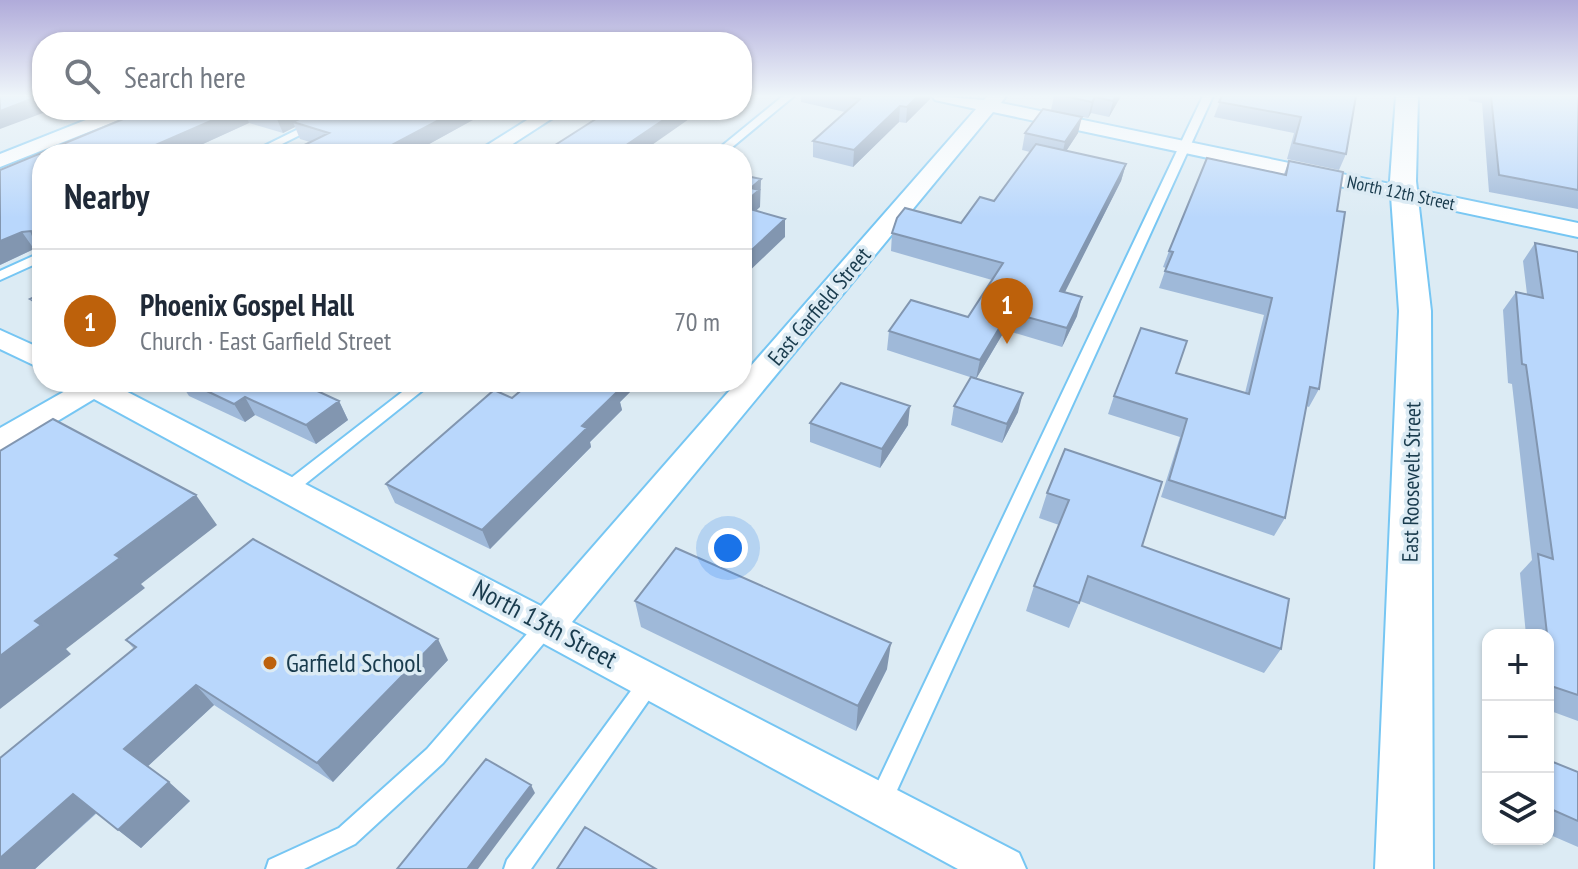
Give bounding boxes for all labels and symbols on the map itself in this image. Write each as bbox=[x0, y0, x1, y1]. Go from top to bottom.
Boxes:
street label: North 12th Street bbox=[1345, 170, 1457, 215]
street label: East Garfield Street bbox=[761, 241, 877, 371]
pin: 1 bbox=[981, 278, 1033, 344]
street label: East Roosevelt Street bbox=[1396, 402, 1426, 562]
your location bbox=[708, 528, 748, 568]
street label: North 13th Street bbox=[468, 572, 623, 675]
place label: Garfield School bbox=[286, 646, 422, 679]
marker: Garfield School bbox=[261, 654, 279, 672]

